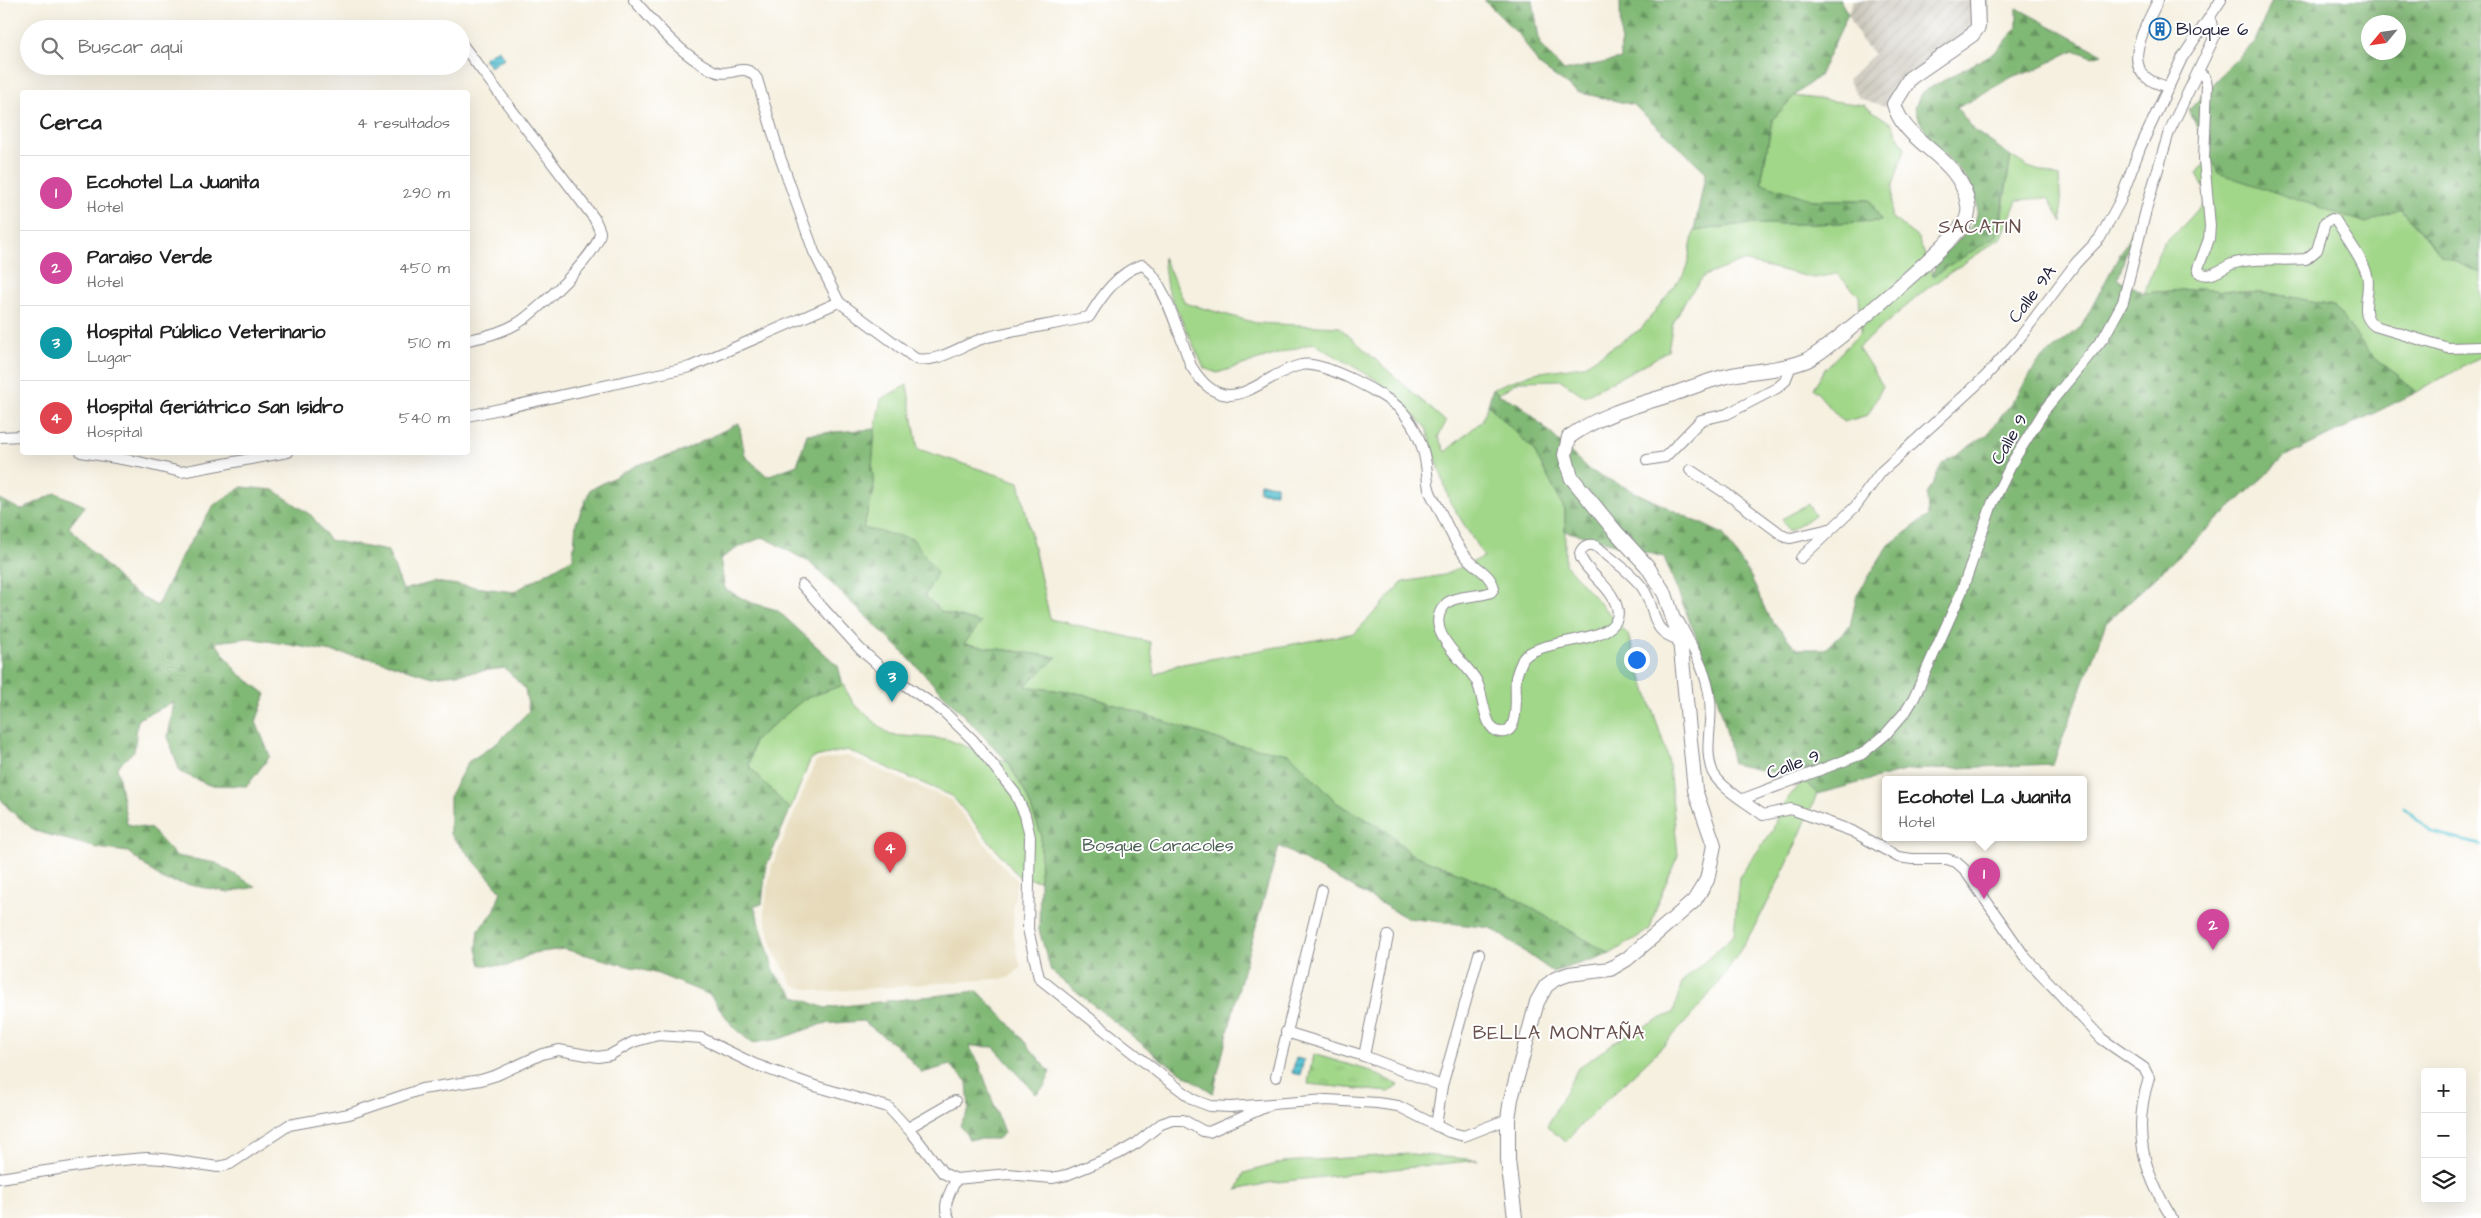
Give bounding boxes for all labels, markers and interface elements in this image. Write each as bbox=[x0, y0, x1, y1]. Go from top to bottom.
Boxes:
north arrow bbox=[2361, 15, 2406, 60]
building icon: Bloque 6 bbox=[2148, 17, 2172, 41]
place label: Bloque 6 bbox=[2176, 17, 2248, 42]
search box bbox=[20, 20, 470, 75]
icon: search bbox=[38, 34, 66, 62]
text: Buscar aquí bbox=[78, 34, 182, 61]
text: Cerca bbox=[40, 108, 102, 137]
text: 4 resultados bbox=[357, 112, 450, 134]
text: Ecohotel La Juanita bbox=[87, 169, 259, 196]
text: 1 bbox=[55, 182, 57, 204]
text: 290 m bbox=[403, 182, 450, 204]
text: Hotel bbox=[87, 196, 123, 218]
district label: SACATIN bbox=[1938, 214, 2022, 241]
text: Paraiso Verde bbox=[87, 244, 212, 271]
text: 2 bbox=[51, 257, 61, 279]
text: 450 m bbox=[399, 257, 450, 279]
street label: Calle 9A bbox=[2002, 260, 2063, 328]
text: Hotel bbox=[87, 271, 123, 293]
text: Hospital Público Veterinario bbox=[87, 319, 325, 346]
text: 3 bbox=[52, 332, 60, 354]
text: 510 m bbox=[408, 332, 450, 354]
text: Lugar bbox=[87, 346, 131, 368]
text: Hospital Geriátrico San Isidro bbox=[87, 394, 343, 421]
text: 4 bbox=[51, 407, 61, 429]
text: 540 m bbox=[399, 407, 450, 429]
street label: Calle 9 bbox=[1985, 409, 2034, 469]
text: Hospital bbox=[87, 421, 142, 443]
your location bbox=[1624, 647, 1650, 673]
pin: 3 bbox=[876, 661, 908, 702]
street label: Calle 9 bbox=[1763, 743, 1823, 786]
popup bbox=[1882, 776, 2087, 841]
text: Ecohotel La Juanita bbox=[1898, 784, 2071, 811]
text: Hotel bbox=[1898, 811, 1935, 833]
pin: 4 bbox=[874, 832, 906, 873]
park label: Bosque Caracoles bbox=[1082, 833, 1234, 858]
pin: 1 bbox=[1968, 858, 2000, 899]
pin: 2 bbox=[2197, 909, 2229, 950]
district label: BELLA MONTAÑA bbox=[1473, 1020, 1645, 1047]
map controls bbox=[2421, 1068, 2466, 1203]
button: + bbox=[2421, 1068, 2466, 1113]
button: − bbox=[2421, 1113, 2466, 1158]
button: layers bbox=[2421, 1158, 2466, 1203]

